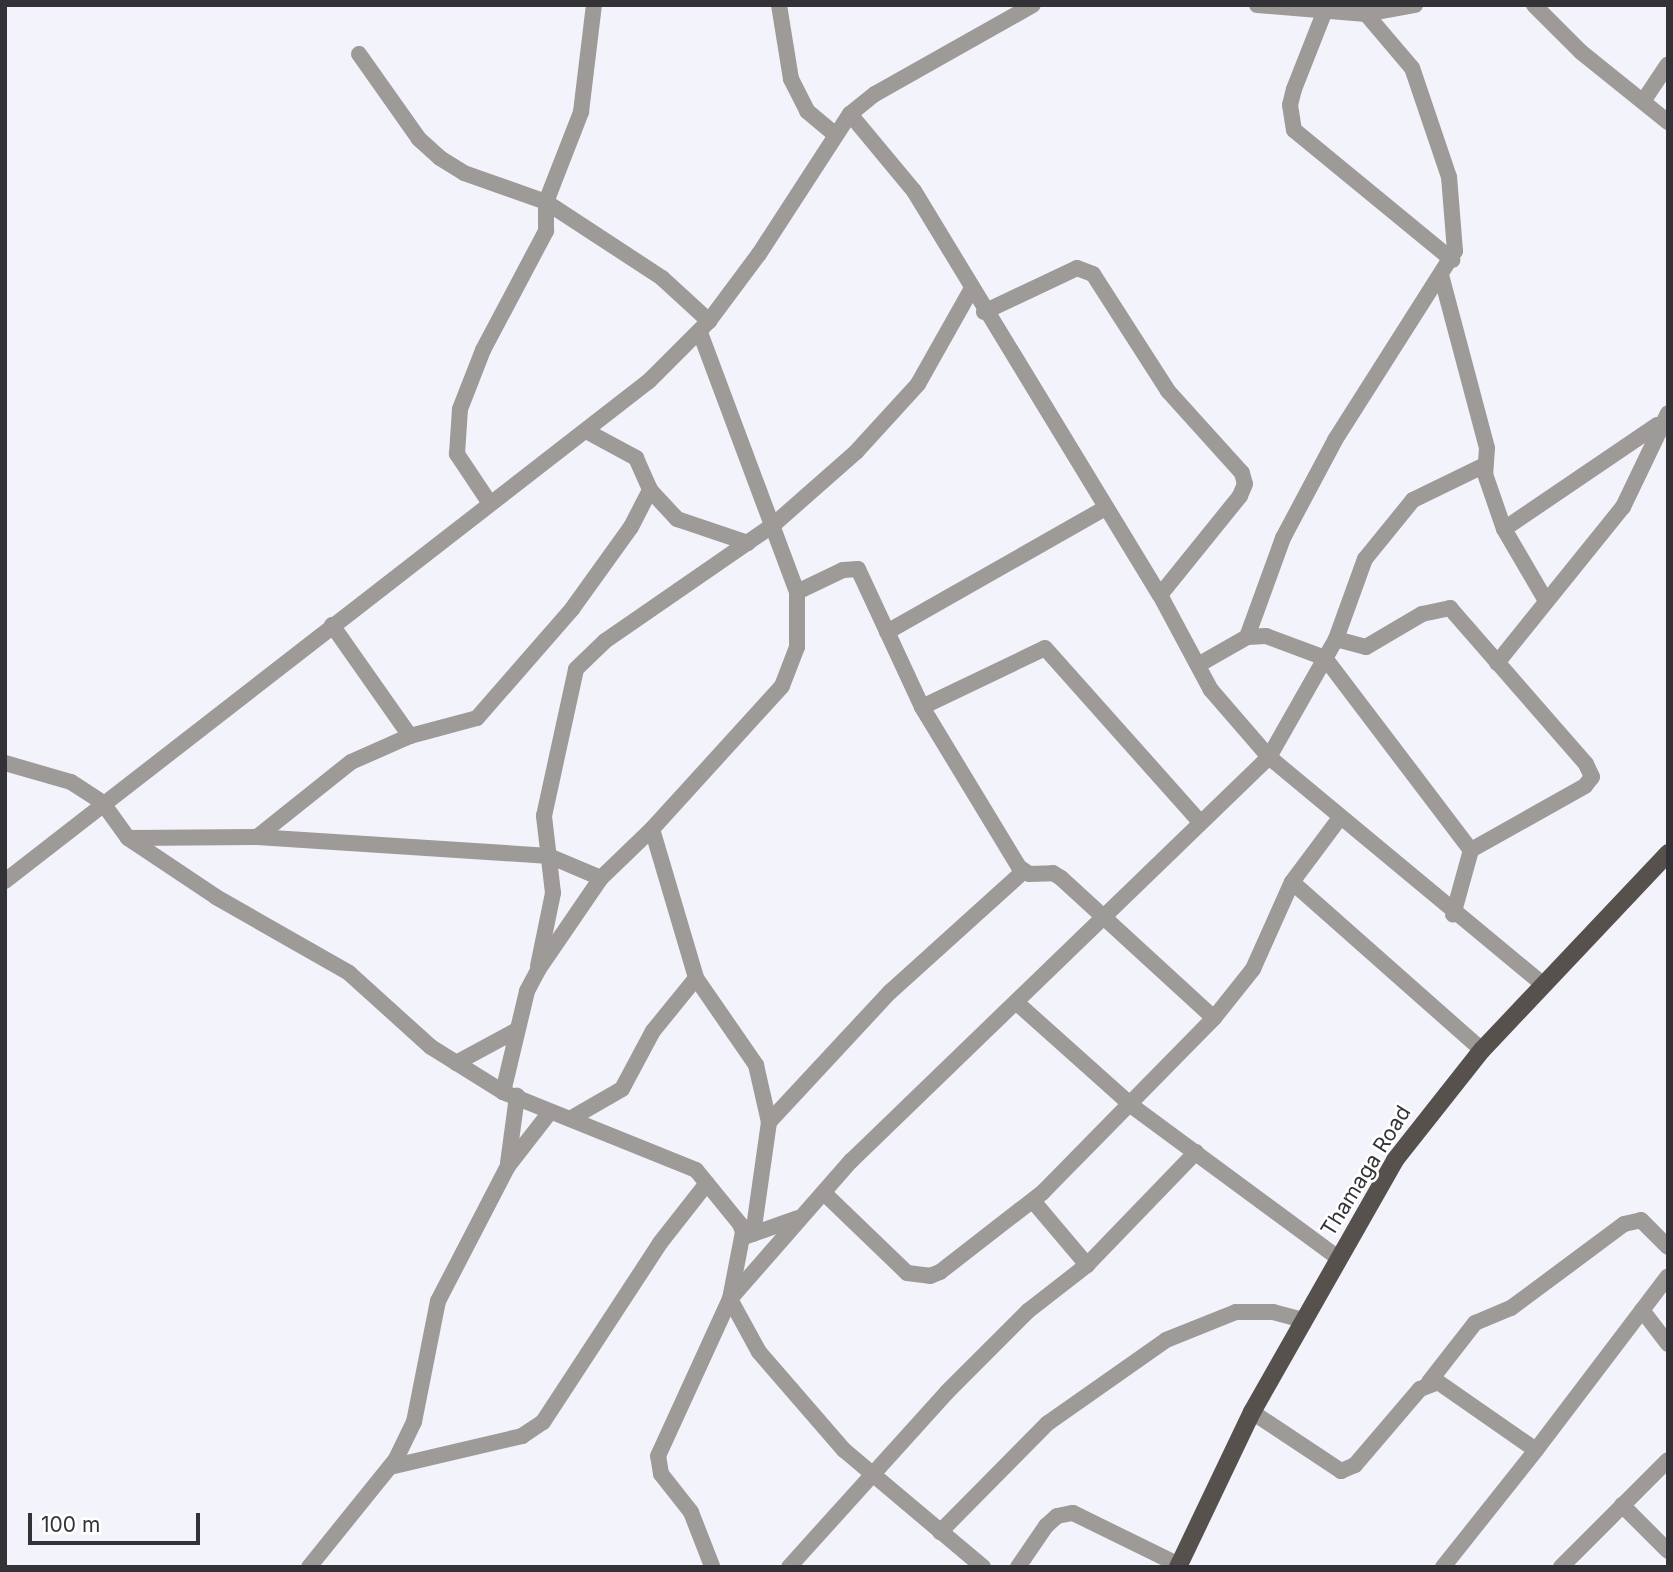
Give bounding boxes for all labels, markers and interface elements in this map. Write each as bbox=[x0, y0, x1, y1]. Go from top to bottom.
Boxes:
street label: Thamaga Road bbox=[1316, 1101, 1416, 1241]
scale bar bbox=[32, 1498, 203, 1542]
text: 100 m bbox=[41, 1512, 100, 1537]

